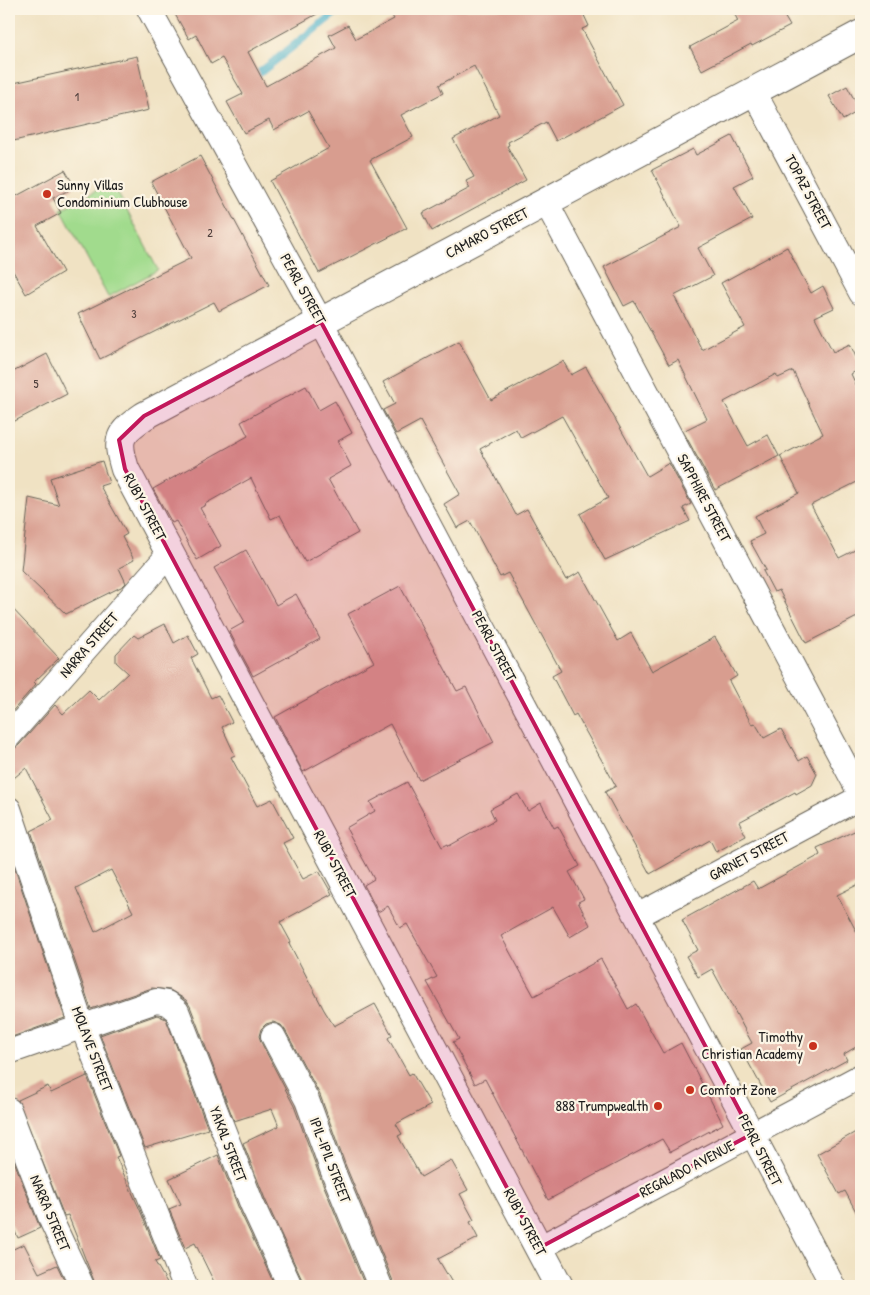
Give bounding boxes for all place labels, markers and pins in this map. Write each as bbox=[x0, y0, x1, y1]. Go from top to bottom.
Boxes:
place label: Sunny Villas Condominium Clubhouse bbox=[57, 174, 188, 212]
marker: Sunny Villas Condominium Clubhouse bbox=[41, 188, 53, 200]
place label: Timothy Christian Academy bbox=[702, 1026, 803, 1064]
marker: Timothy Christian Academy bbox=[807, 1040, 819, 1052]
place label: Comfort Zone bbox=[700, 1079, 777, 1100]
marker: Comfort Zone bbox=[684, 1084, 696, 1096]
place label: 888 Trumpwealth bbox=[555, 1095, 648, 1116]
marker: 888 Trumpwealth bbox=[652, 1100, 664, 1112]

